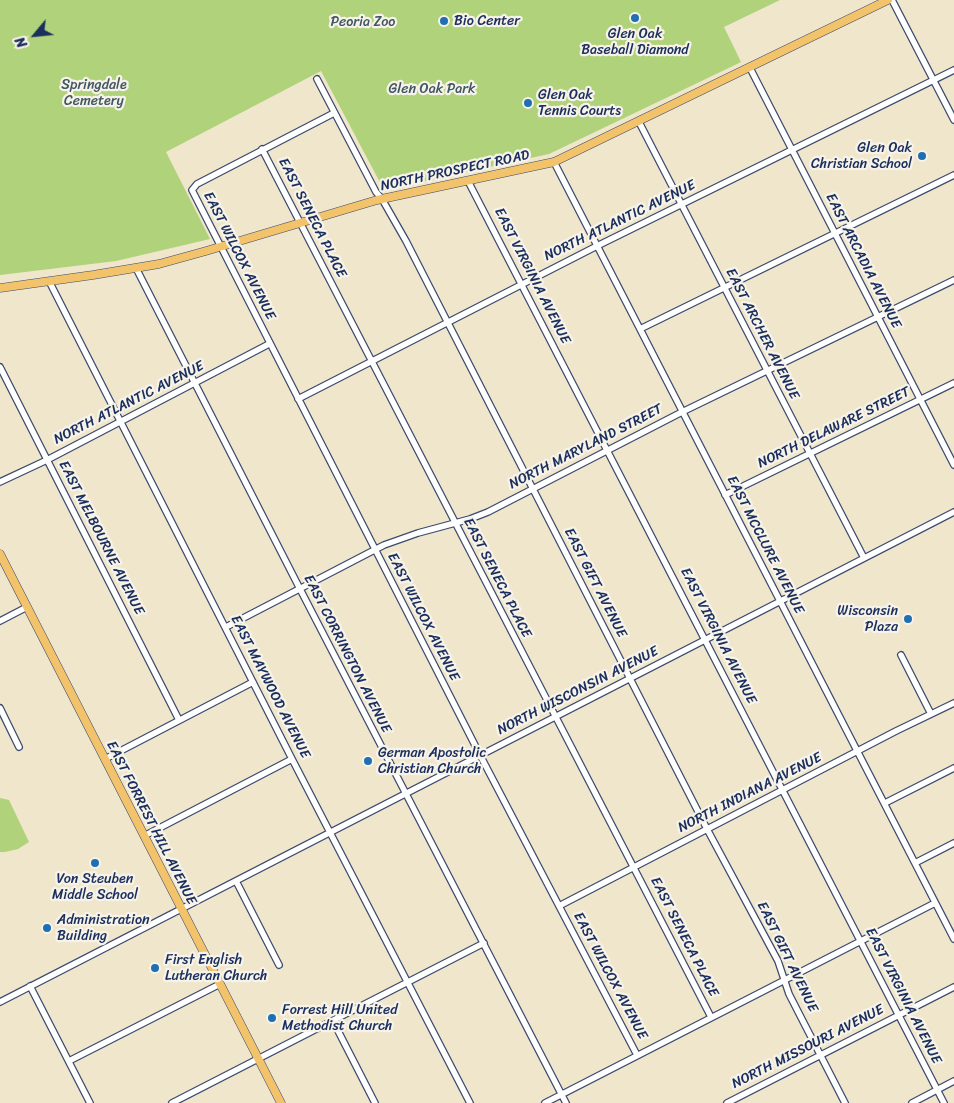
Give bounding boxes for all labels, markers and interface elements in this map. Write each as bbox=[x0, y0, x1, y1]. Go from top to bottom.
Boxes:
north arrow bbox=[10, 10, 60, 60]
marker: Glen Oak Baseball Diamond bbox=[629, 12, 641, 24]
place label: Bio Center bbox=[454, 13, 520, 29]
park label: Peoria Zoo bbox=[331, 14, 395, 30]
marker: Bio Center bbox=[438, 15, 450, 27]
place label: Glen Oak Baseball Diamond bbox=[581, 26, 689, 58]
text: N bbox=[8, 32, 35, 52]
park label: Springdale Cemetery bbox=[61, 77, 127, 110]
park label: Glen Oak Park bbox=[389, 81, 475, 97]
place label: Glen Oak Tennis Courts bbox=[538, 87, 621, 120]
marker: Glen Oak Tennis Courts bbox=[522, 97, 534, 109]
place label: Glen Oak Christian School bbox=[811, 140, 912, 172]
street label: NORTH PROSPECT ROAD bbox=[379, 147, 531, 195]
marker: Glen Oak Christian School bbox=[916, 150, 928, 162]
street label: EAST SENECA PLACE bbox=[274, 155, 350, 281]
street label: NORTH ATLANTIC AVENUE bbox=[542, 177, 698, 265]
street label: EAST WILCOX AVENUE bbox=[199, 189, 279, 323]
street label: EAST ARCADIA AVENUE bbox=[822, 191, 904, 331]
street label: EAST VIRGINIA AVENUE bbox=[490, 205, 574, 347]
street label: EAST ARCHER AVENUE bbox=[722, 266, 802, 402]
street label: NORTH ATLANTIC AVENUE bbox=[51, 358, 207, 448]
street label: NORTH DELAWARE STREET bbox=[755, 384, 913, 472]
street label: NORTH MARYLAND STREET bbox=[506, 401, 666, 493]
street label: EAST MELBOURNE AVENUE bbox=[55, 458, 147, 618]
street label: EAST MCCLURE AVENUE bbox=[723, 473, 807, 617]
street label: EAST SENECA PLACE bbox=[459, 515, 535, 641]
street label: EAST GIFT AVENUE bbox=[560, 525, 630, 641]
street label: EAST WILCOX AVENUE bbox=[383, 550, 463, 684]
street label: EAST VIRGINIA AVENUE bbox=[676, 565, 760, 707]
street label: EAST CORRINGTON AVENUE bbox=[300, 572, 394, 736]
place label: Wisconsin Plaza bbox=[837, 603, 898, 636]
street label: EAST MAYWOOD AVENUE bbox=[227, 613, 313, 761]
marker: Wisconsin Plaza bbox=[902, 613, 914, 625]
street label: NORTH WISCONSIN AVENUE bbox=[495, 643, 661, 739]
street label: EAST FORREST HILL AVENUE bbox=[102, 738, 200, 908]
place label: German Apostolic Christian Church bbox=[378, 745, 486, 778]
street label: NORTH INDIANA AVENUE bbox=[675, 749, 825, 837]
marker: German Apostolic Christian Church bbox=[362, 755, 374, 767]
marker: Von Steuben Middle School bbox=[89, 857, 101, 869]
place label: Von Steuben Middle School bbox=[52, 871, 138, 904]
street label: EAST SENECA PLACE bbox=[646, 874, 722, 1000]
street label: EAST GIFT AVENUE bbox=[753, 899, 821, 1015]
street label: EAST WILCOX AVENUE bbox=[569, 910, 651, 1042]
place label: Administration Building bbox=[57, 912, 150, 944]
marker: Administration Building bbox=[41, 922, 53, 934]
street label: EAST VIRGINIA AVENUE bbox=[861, 925, 945, 1067]
place label: First English Lutheran Church bbox=[165, 952, 267, 984]
marker: First English Lutheran Church bbox=[149, 962, 161, 974]
street label: NORTH MISSOURI AVENUE bbox=[729, 1001, 887, 1093]
place label: Forrest Hill United Methodist Church bbox=[282, 1002, 398, 1034]
marker: Forrest Hill United Methodist Church bbox=[266, 1012, 278, 1024]

